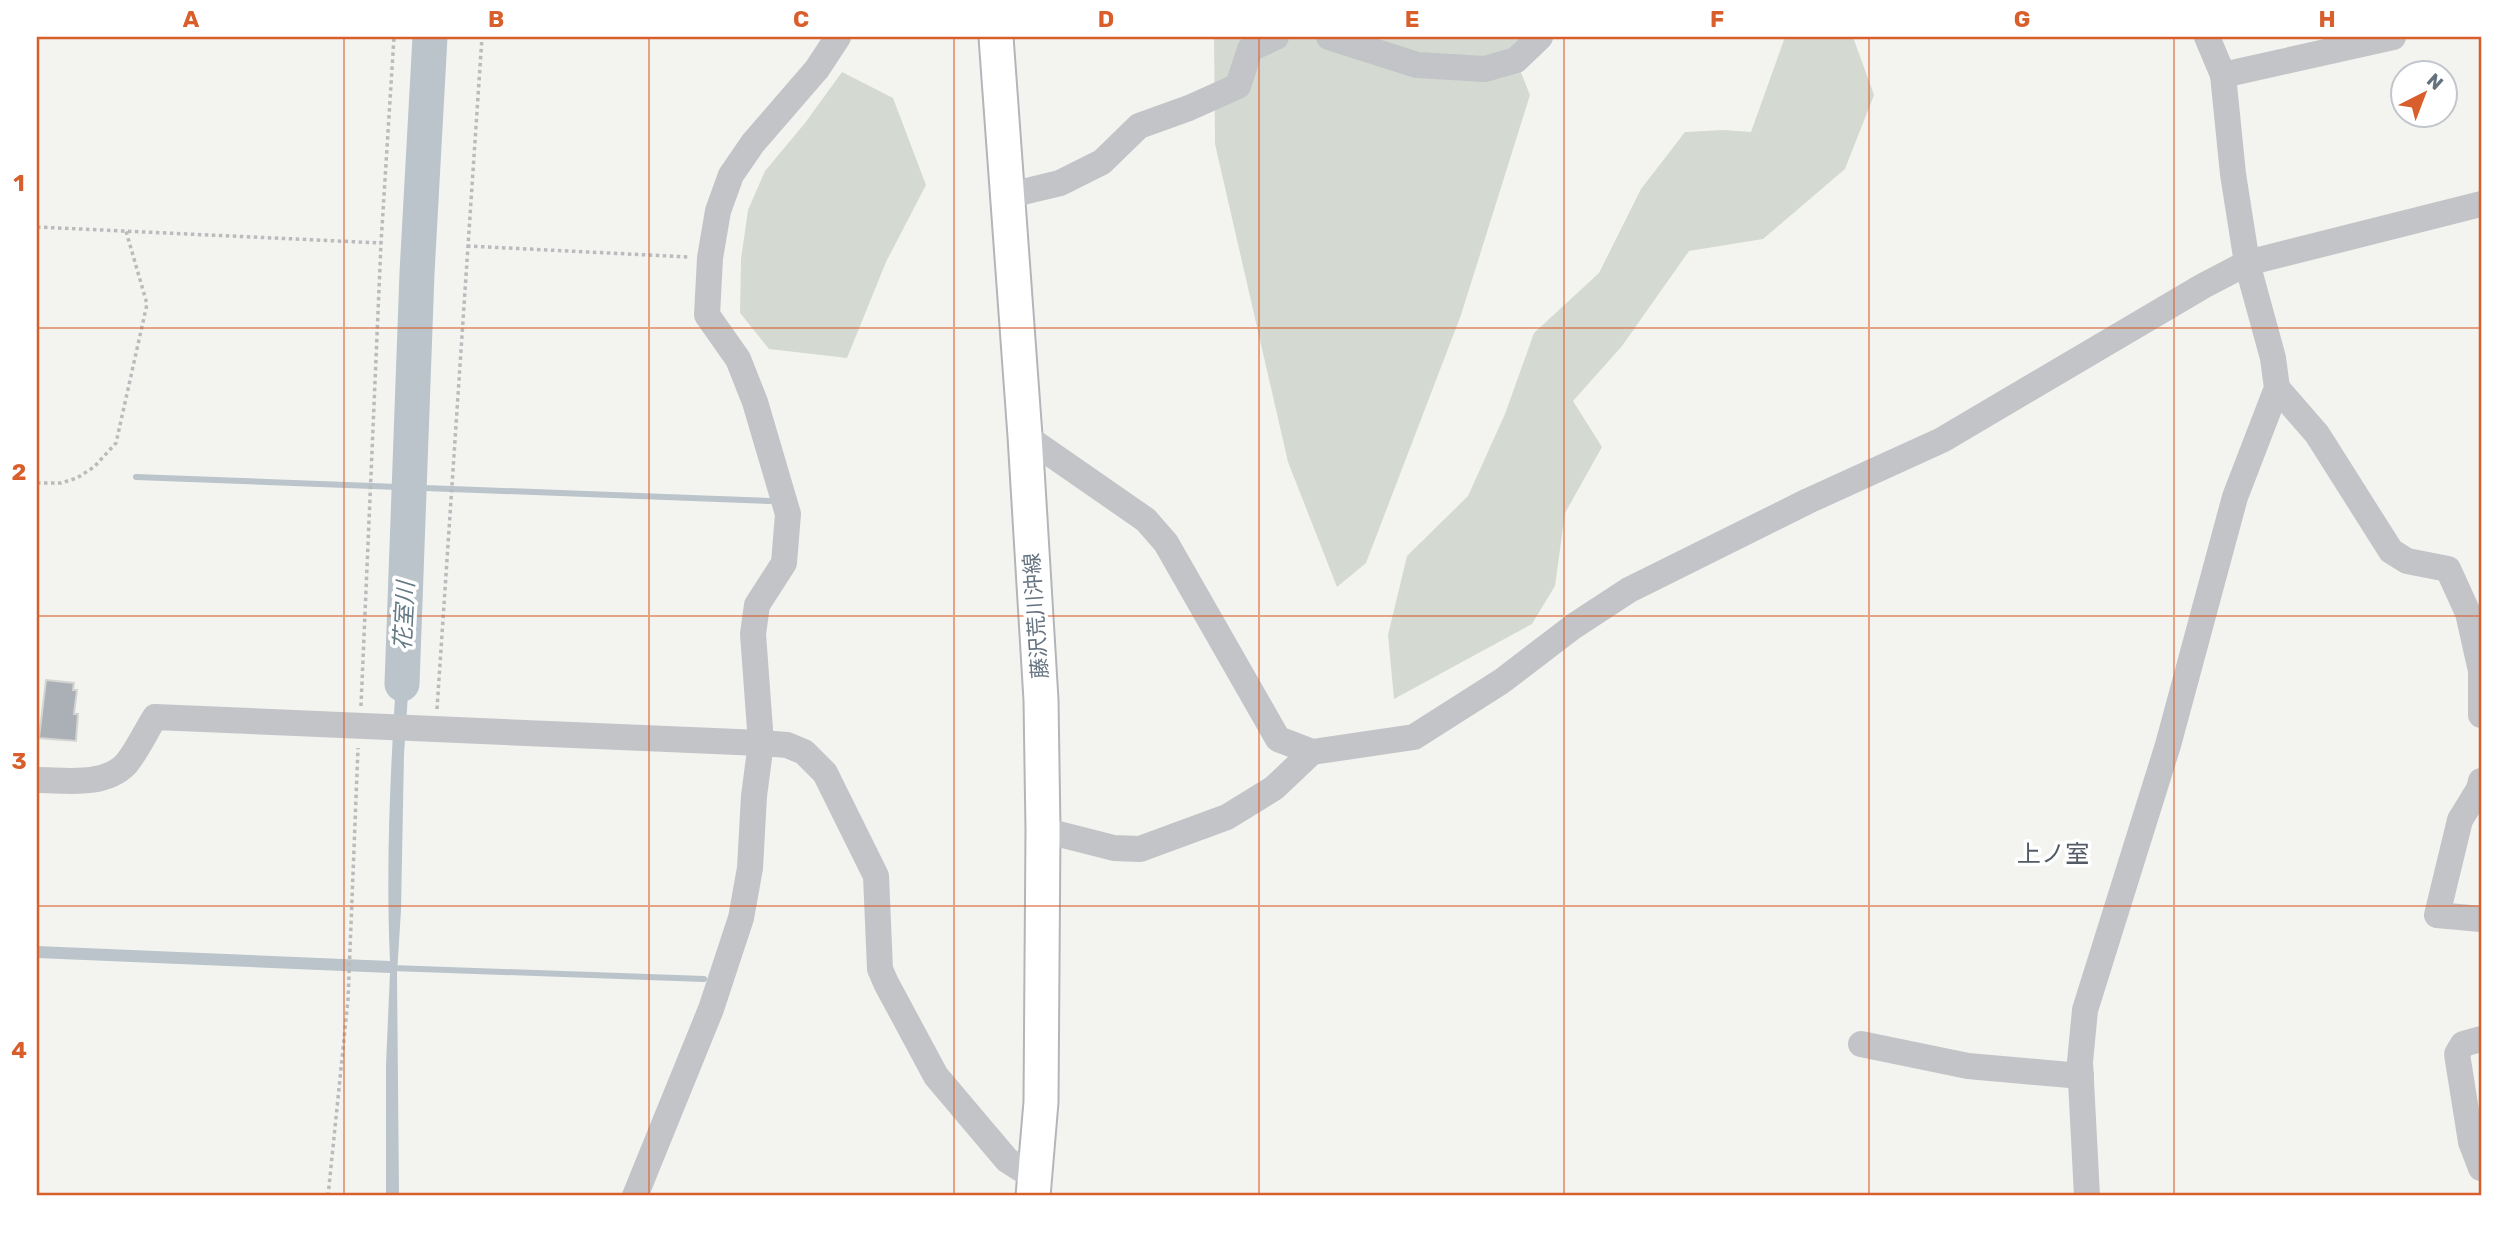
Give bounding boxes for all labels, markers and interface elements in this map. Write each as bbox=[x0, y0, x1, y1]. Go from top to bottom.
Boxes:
text: A bbox=[183, 5, 200, 33]
text: B bbox=[488, 5, 504, 33]
text: C bbox=[793, 5, 809, 33]
text: D bbox=[1098, 5, 1114, 33]
text: E bbox=[1405, 5, 1419, 33]
text: F bbox=[1710, 5, 1724, 33]
text: G bbox=[2014, 5, 2030, 33]
text: H bbox=[2318, 5, 2336, 33]
north arrow bbox=[2388, 60, 2458, 130]
text: N bbox=[2422, 69, 2448, 95]
text: 1 bbox=[13, 169, 25, 197]
text: 2 bbox=[12, 458, 26, 486]
street label: 藤沢荒川沖線 bbox=[1019, 552, 1052, 680]
water label: 花室川 bbox=[388, 578, 420, 651]
text: 3 bbox=[11, 747, 27, 775]
district label: 上ノ室 bbox=[2017, 840, 2089, 868]
text: 4 bbox=[11, 1036, 27, 1064]

